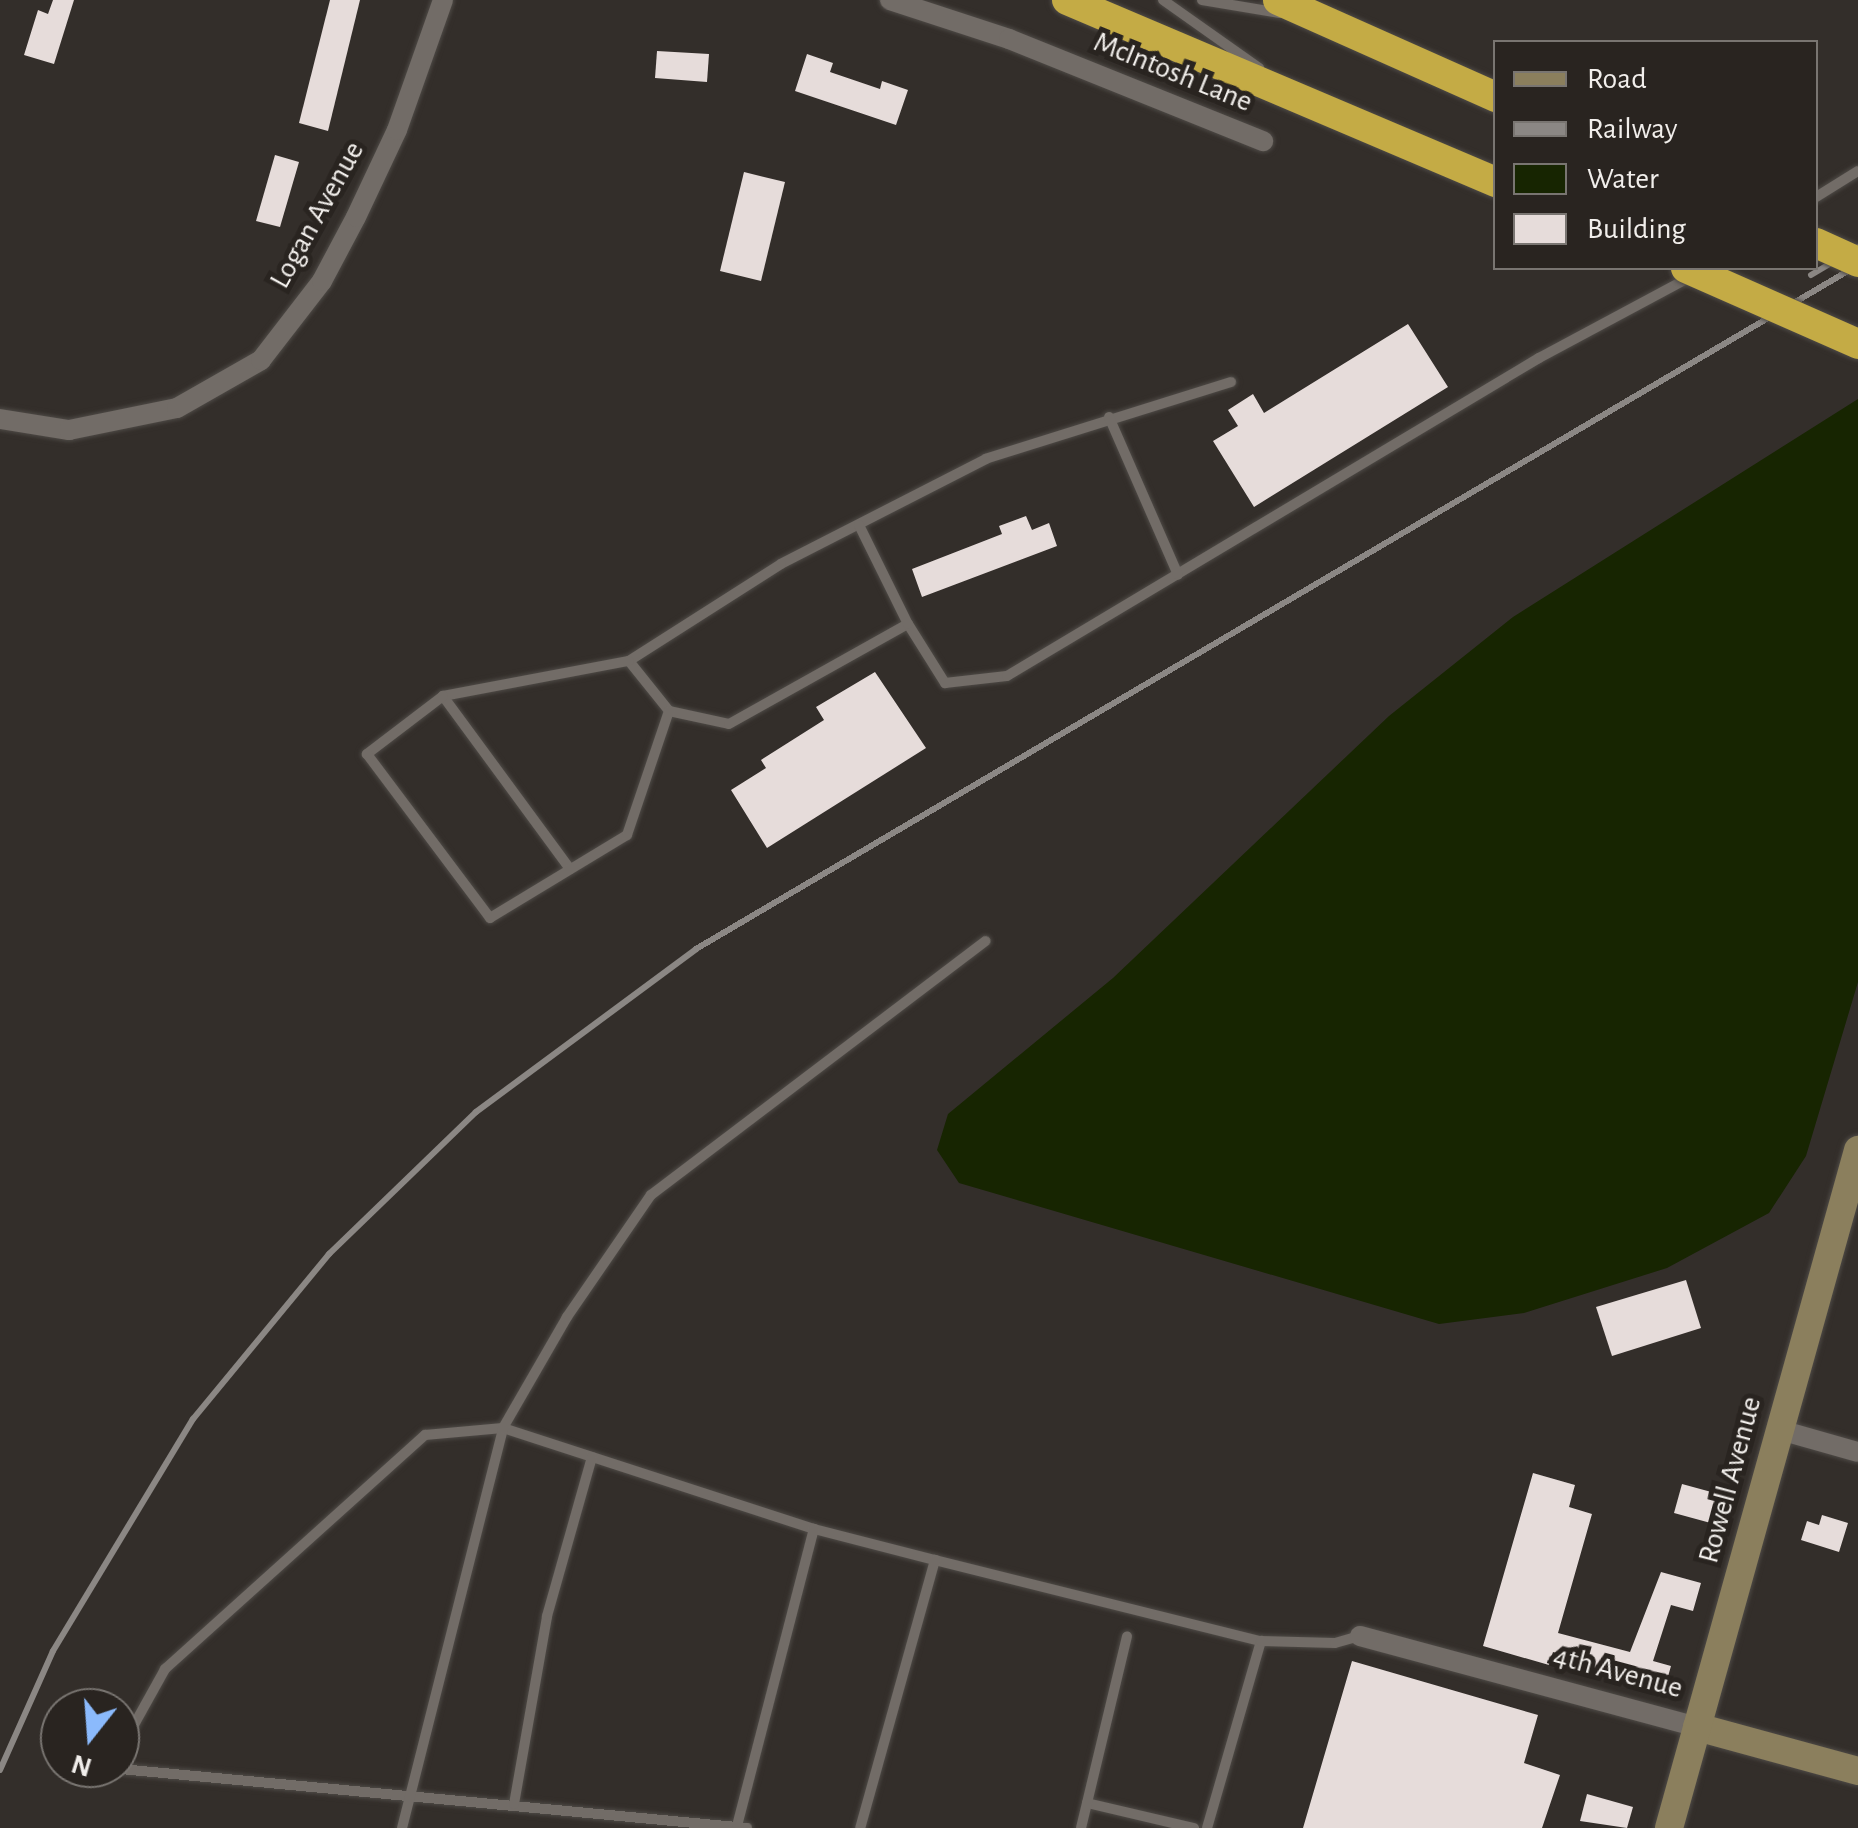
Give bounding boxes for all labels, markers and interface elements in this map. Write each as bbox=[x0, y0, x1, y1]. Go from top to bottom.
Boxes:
street label: McIntosh Lane bbox=[1088, 24, 1258, 120]
legend bbox=[1493, 40, 1818, 270]
text: Road bbox=[1587, 64, 1647, 94]
text: Railway bbox=[1587, 114, 1678, 144]
street label: Logan Avenue bbox=[262, 135, 372, 295]
text: Water bbox=[1587, 164, 1659, 194]
text: Building bbox=[1587, 214, 1686, 244]
street label: Rowell Avenue bbox=[1691, 1393, 1769, 1567]
street label: 4th Avenue bbox=[1550, 1638, 1686, 1706]
north arrow bbox=[40, 1688, 140, 1788]
text: N bbox=[68, 1749, 95, 1781]

